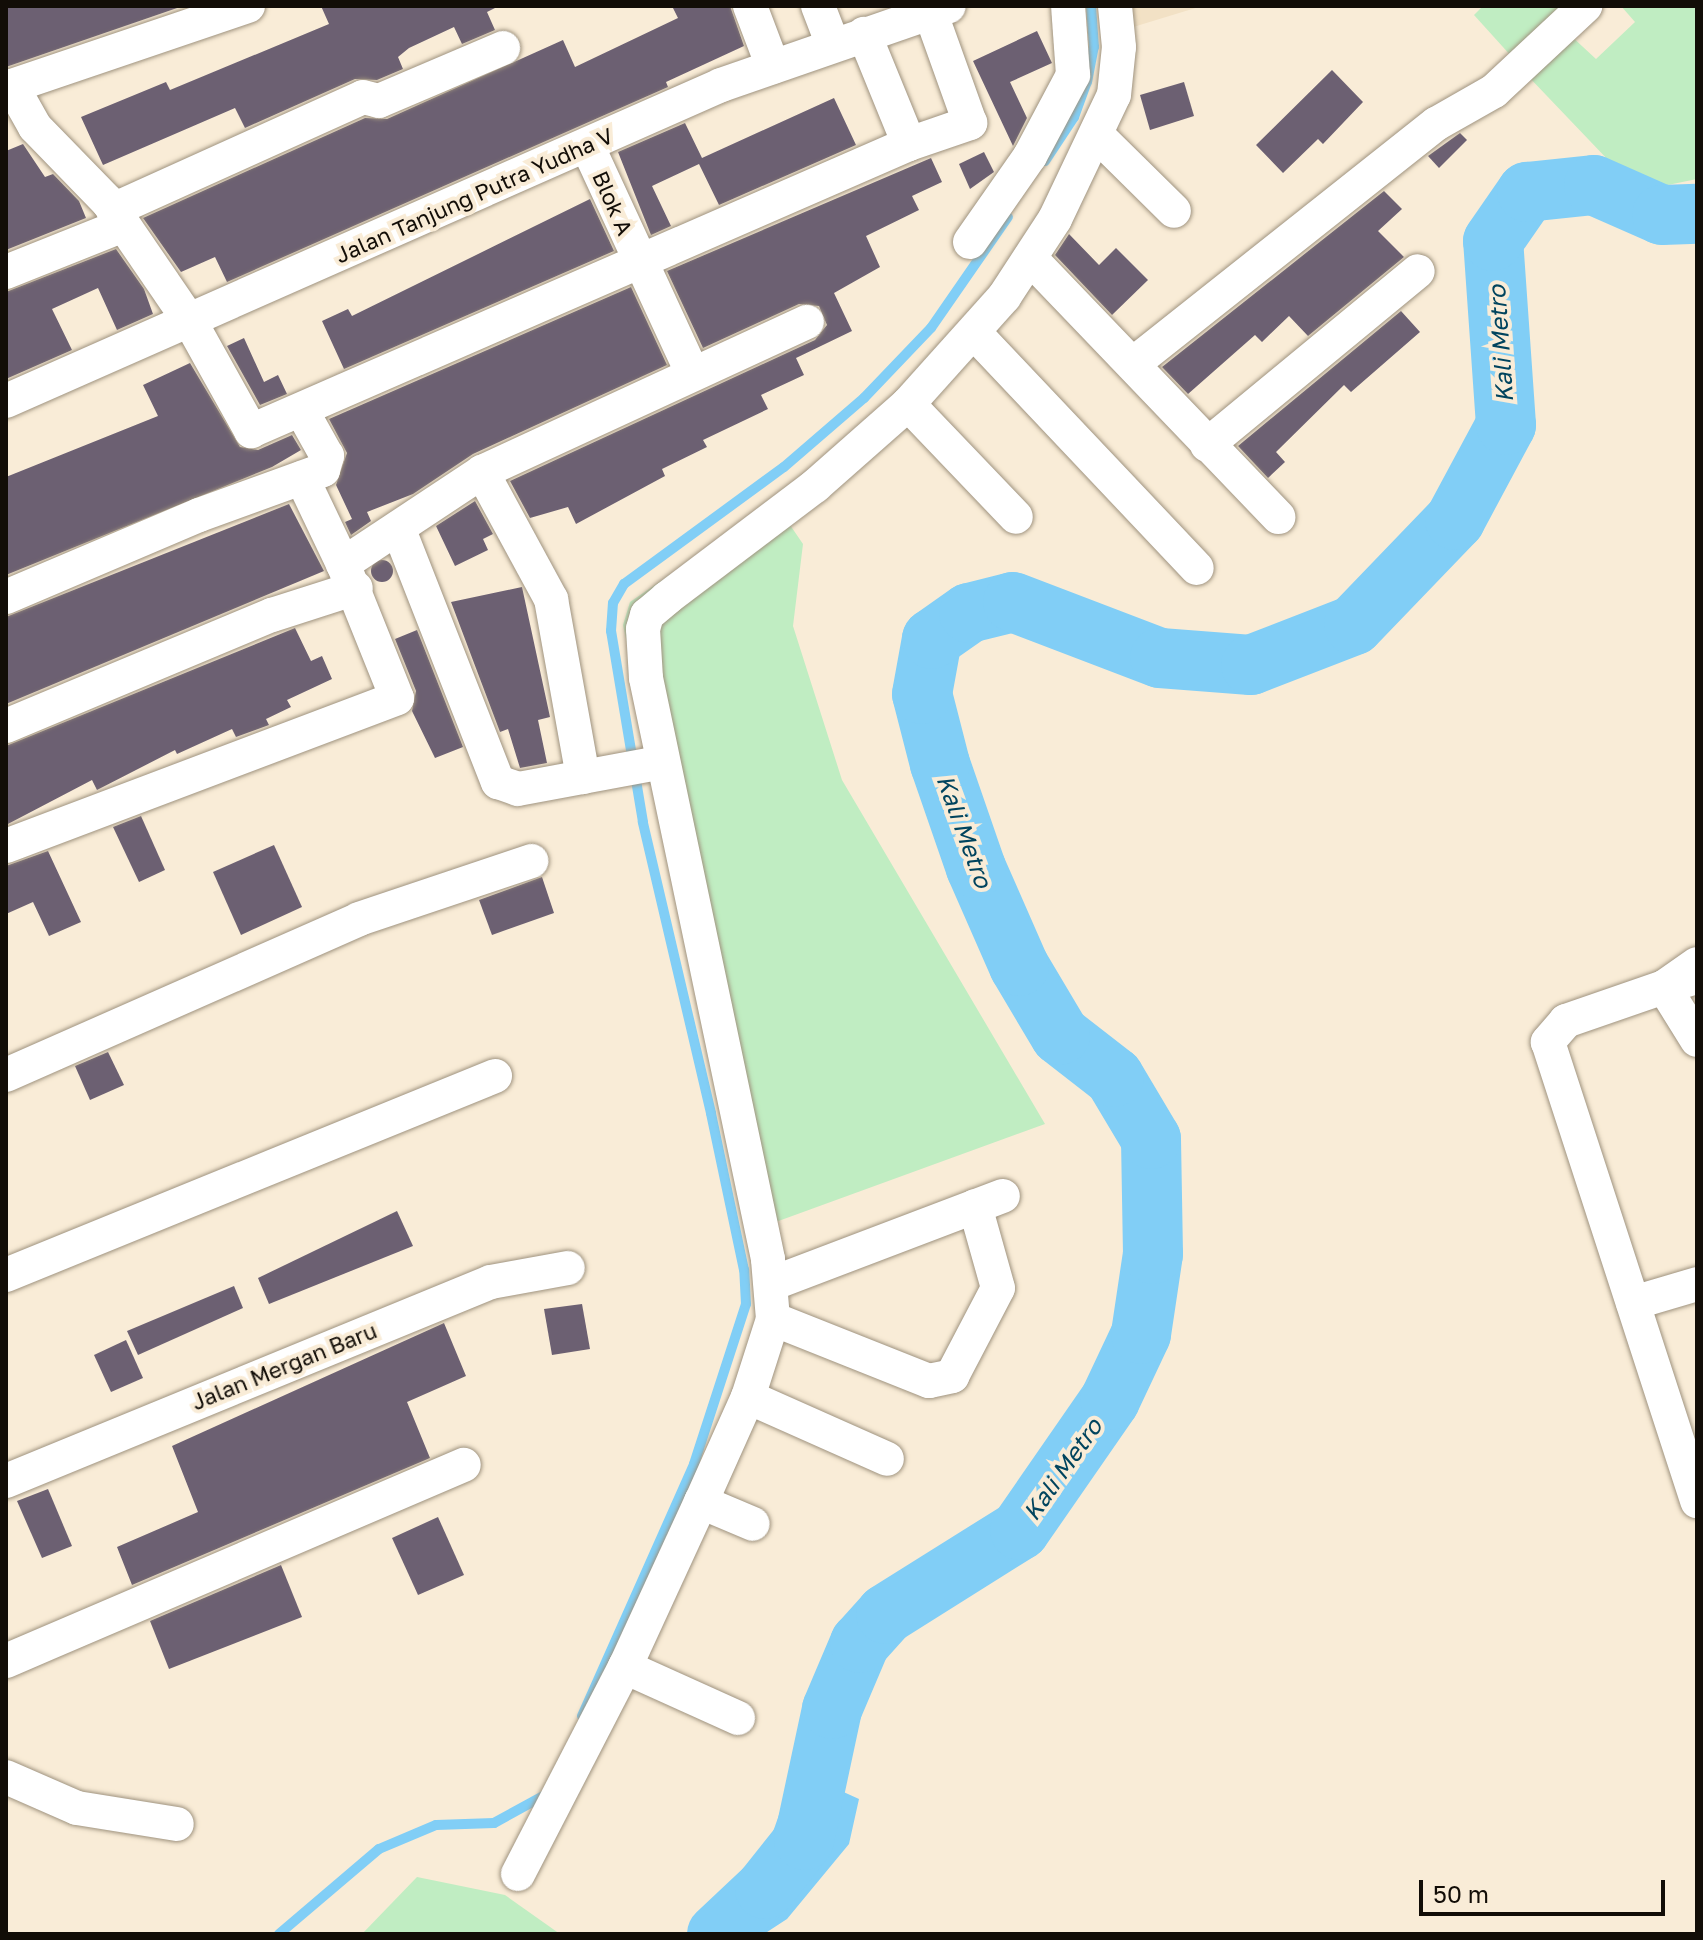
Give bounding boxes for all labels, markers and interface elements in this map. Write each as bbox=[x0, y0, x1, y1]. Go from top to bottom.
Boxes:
street label: Jalan Tanjung Putra Yudha V bbox=[331, 122, 617, 268]
street label: Blok A bbox=[587, 167, 639, 239]
water label: Kali Metro bbox=[1482, 284, 1518, 404]
water label: Kali Metro bbox=[931, 771, 999, 891]
street label: Jalan Mergan Baru bbox=[188, 1317, 380, 1415]
water label: Kali Metro bbox=[1016, 1413, 1108, 1525]
scale bar bbox=[1423, 1864, 1669, 1914]
text: 50 m bbox=[1433, 1879, 1489, 1908]

